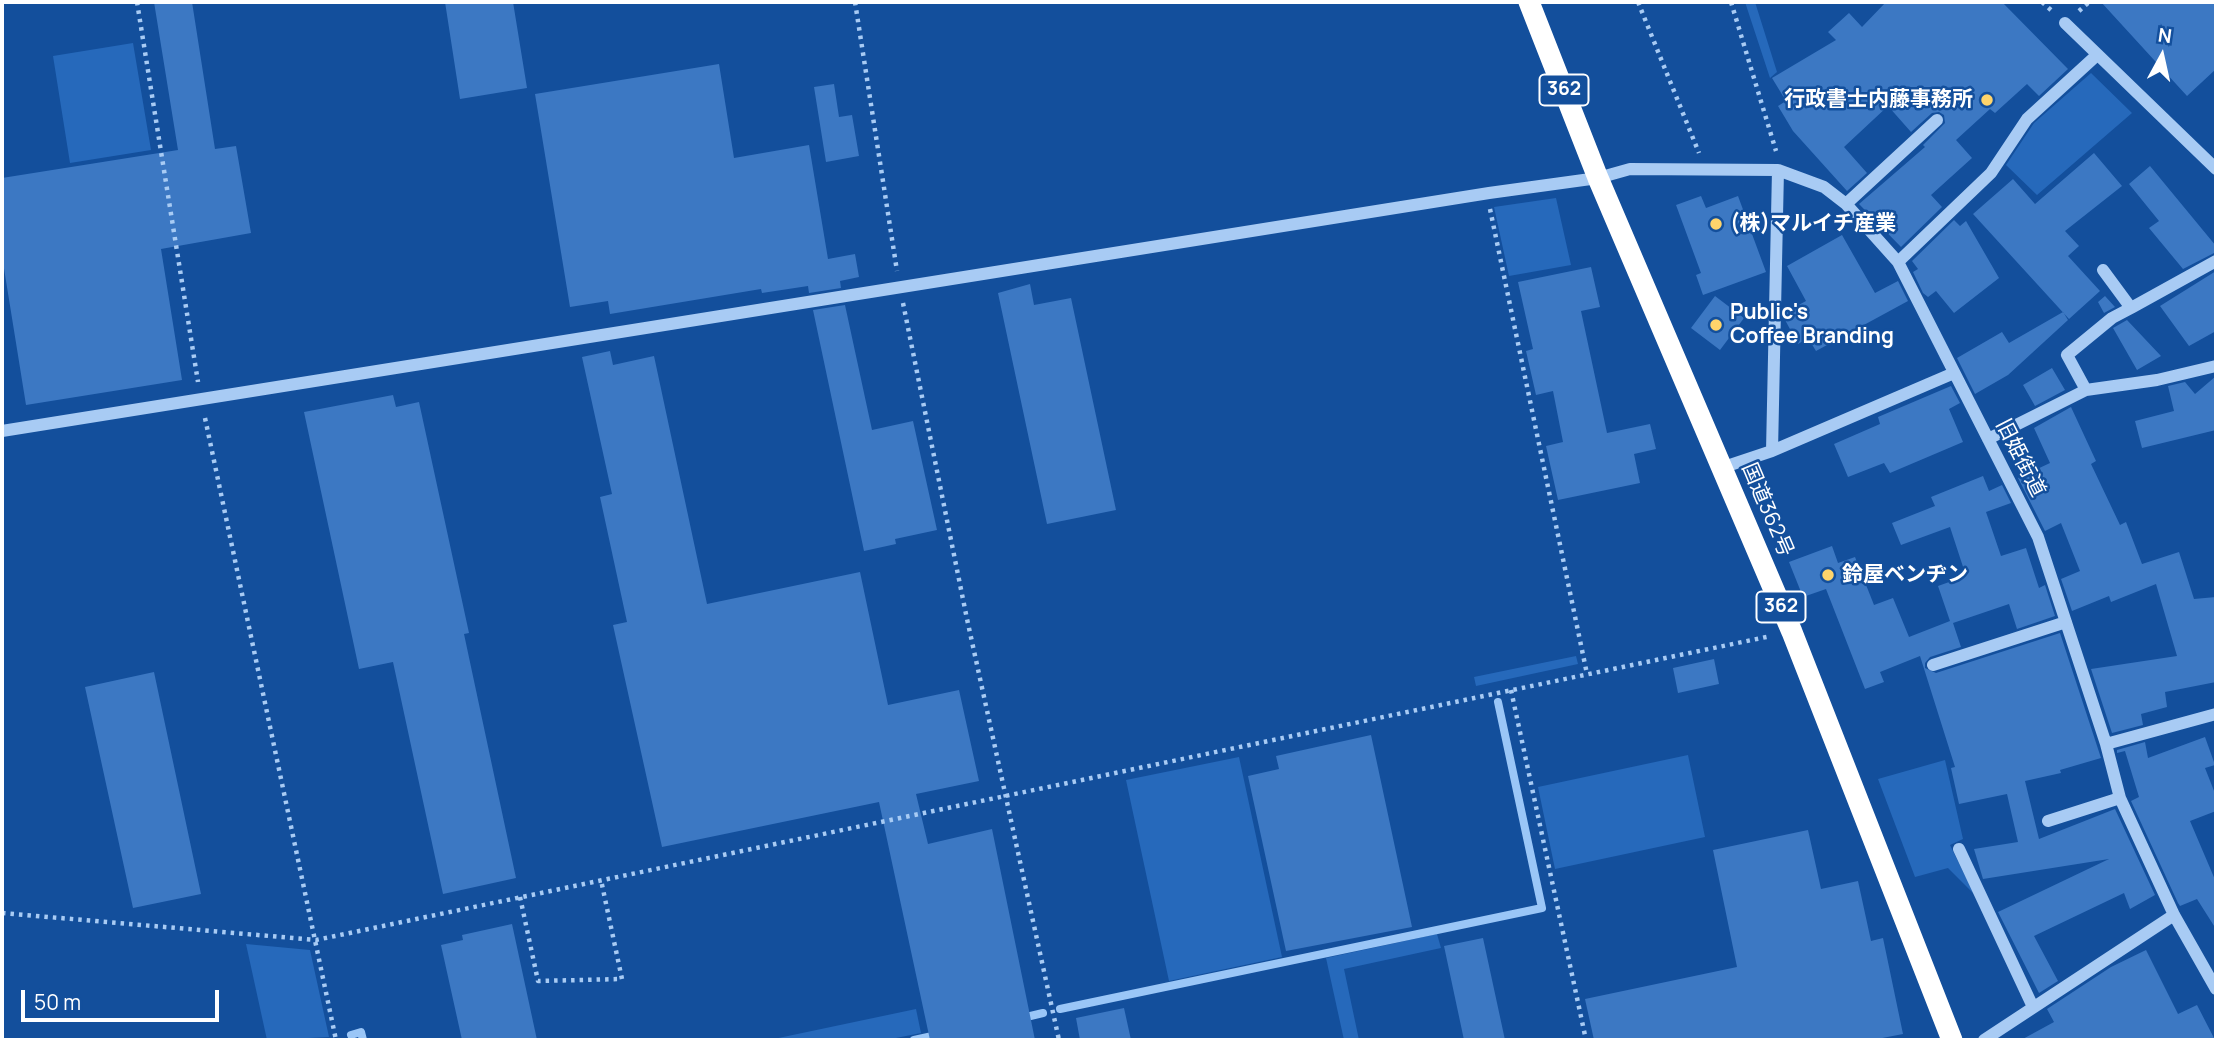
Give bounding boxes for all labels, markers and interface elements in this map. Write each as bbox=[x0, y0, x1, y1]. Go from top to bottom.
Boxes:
north arrow bbox=[2127, 21, 2197, 91]
text: N bbox=[2156, 21, 2173, 49]
road number: 362 bbox=[1540, 74, 1588, 106]
place label: 行政書士内藤事務所 bbox=[1784, 87, 1973, 113]
marker: 行政書士内藤事務所 bbox=[1979, 92, 1995, 108]
place label: (株)マルイチ産業 bbox=[1730, 211, 1896, 237]
marker: (株)マルイチ産業 bbox=[1708, 216, 1724, 232]
place label: Public's Coffee Branding bbox=[1730, 300, 1894, 350]
marker: Public's Coffee Branding bbox=[1708, 317, 1724, 333]
street label: 旧姫街道 bbox=[1990, 415, 2050, 501]
street label: 国道362号 bbox=[1736, 459, 1798, 561]
place label: 鈴屋ベンヂン bbox=[1842, 562, 1968, 588]
marker: 鈴屋ベンヂン bbox=[1820, 567, 1836, 583]
road number: 362 bbox=[1756, 592, 1806, 622]
scale bar bbox=[24, 976, 222, 1020]
text: 50 m bbox=[34, 988, 81, 1016]

